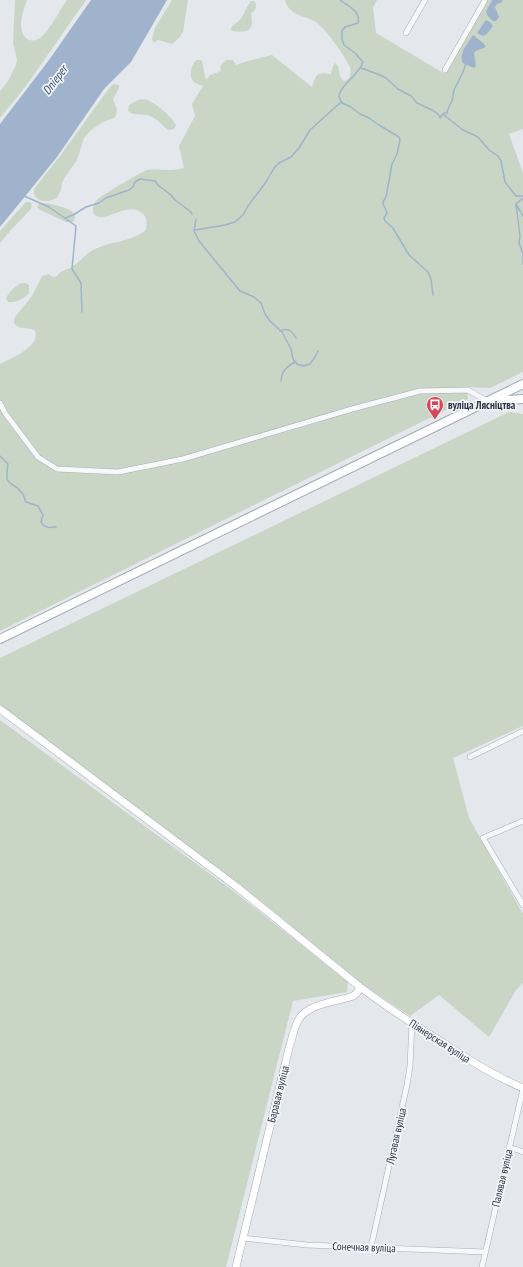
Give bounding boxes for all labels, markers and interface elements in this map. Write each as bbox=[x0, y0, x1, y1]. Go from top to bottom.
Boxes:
water label: Dnieper bbox=[39, 61, 71, 97]
bus stop icon: вуліца Лясніцтва bbox=[425, 395, 445, 420]
place label: вуліца Лясніцтва bbox=[448, 398, 516, 412]
street label: Піянерская вуліца bbox=[407, 1016, 473, 1066]
street label: Баравая вуліца bbox=[264, 1064, 292, 1124]
street label: Лугавая вуліца bbox=[383, 1107, 409, 1166]
street label: Палявая вуліца bbox=[489, 1148, 515, 1208]
street label: Сонечная вуліца bbox=[332, 1239, 396, 1255]

